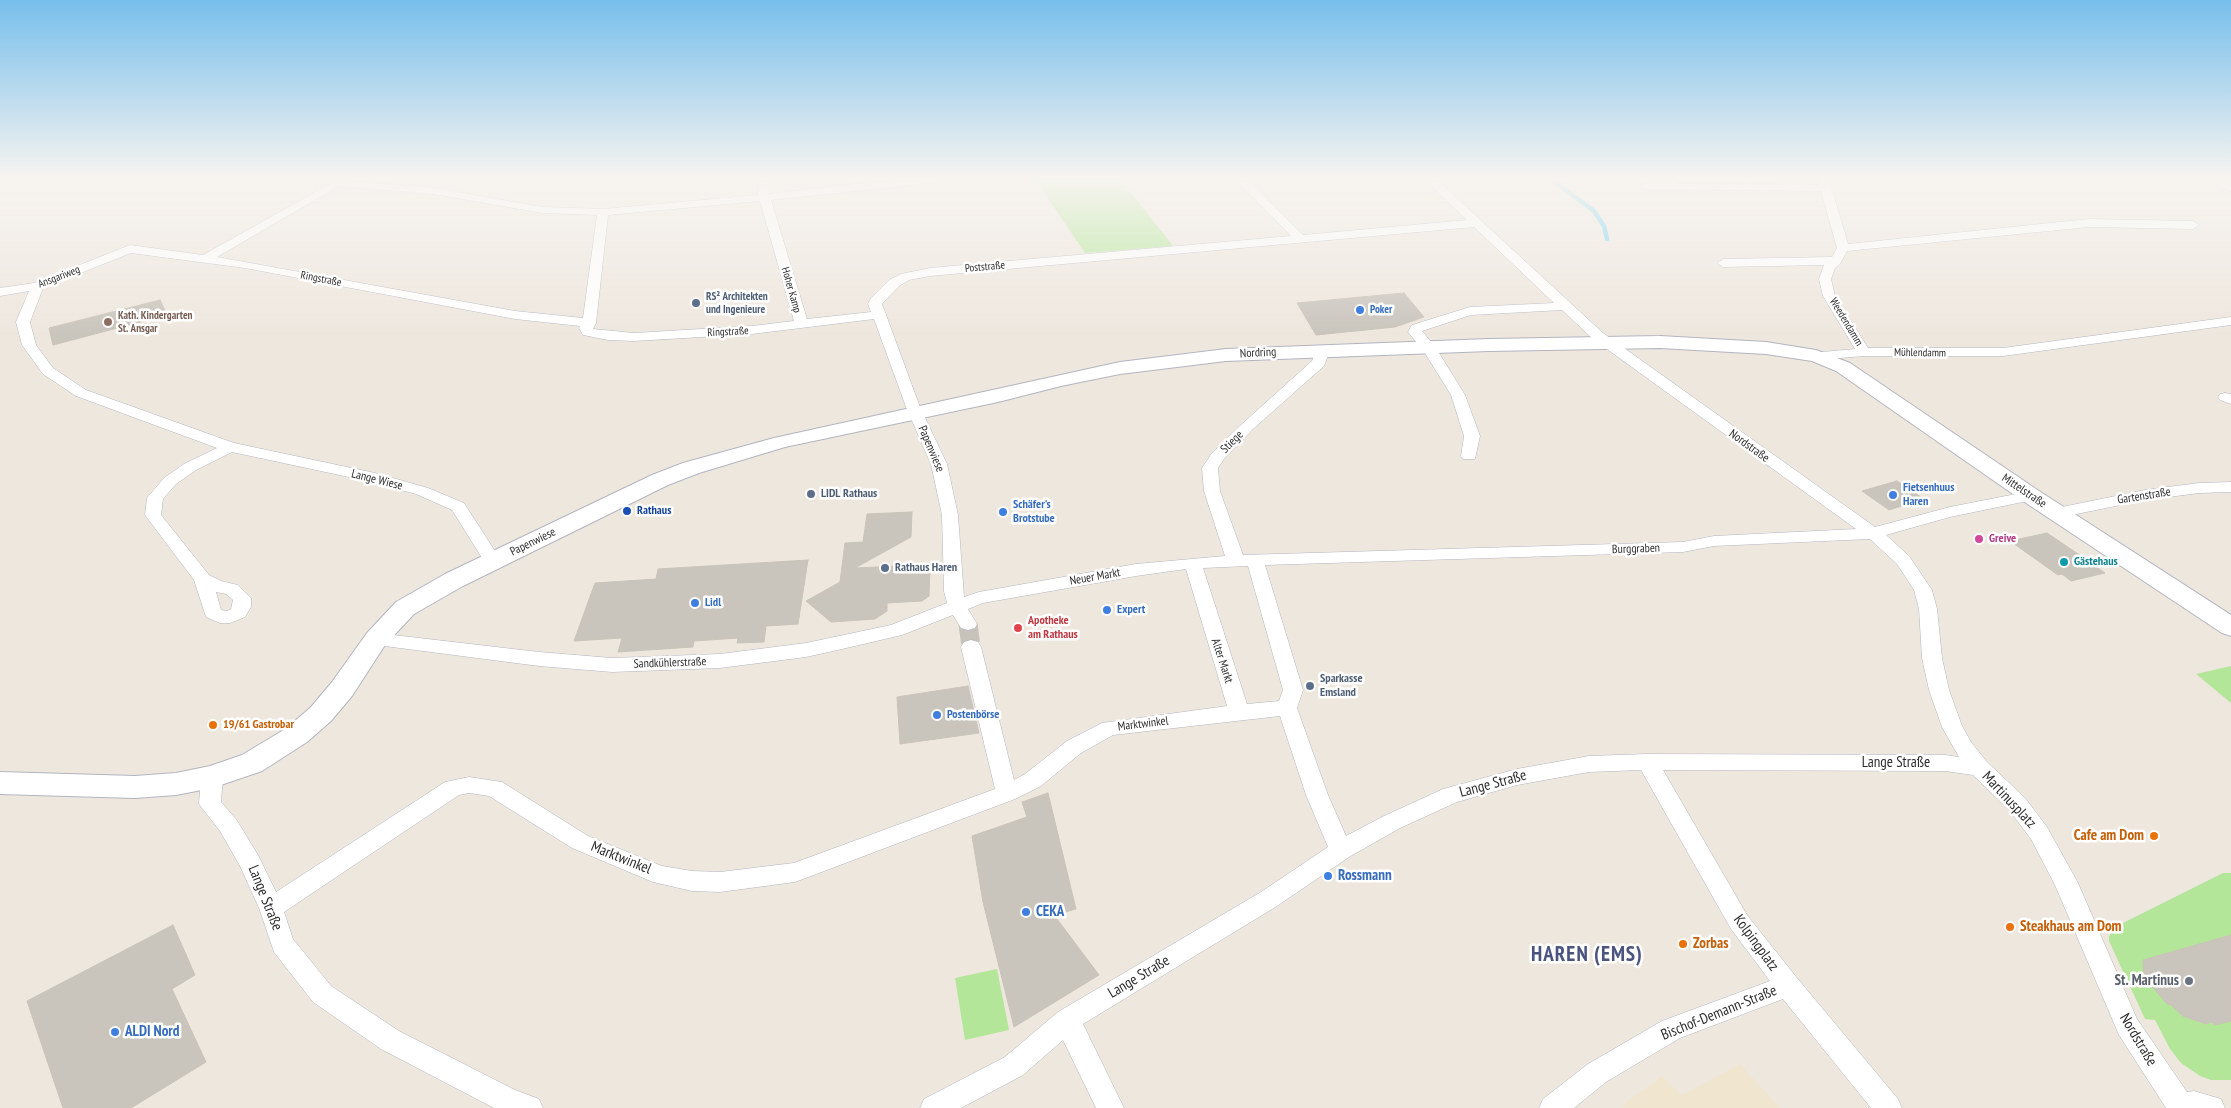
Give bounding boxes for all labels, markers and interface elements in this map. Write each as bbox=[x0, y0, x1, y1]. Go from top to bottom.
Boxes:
street label: Poststraße bbox=[964, 259, 1006, 275]
street label: Ansgariweg bbox=[36, 263, 82, 291]
street label: Hoher Kamp bbox=[778, 266, 804, 314]
street label: Ringstraße bbox=[299, 269, 343, 289]
place label: RS² Architekten und Ingenieure bbox=[706, 290, 768, 316]
street label: Weedendamm bbox=[1827, 296, 1865, 348]
marker: RS² Architekten und Ingenieure bbox=[690, 297, 702, 309]
place label: Poker bbox=[1370, 303, 1392, 317]
marker: Poker bbox=[1354, 304, 1366, 316]
place label: Kath. Kindergarten St. Ansgar bbox=[118, 309, 193, 335]
marker: Kath. Kindergarten St. Ansgar bbox=[102, 316, 114, 328]
street label: Ringstraße bbox=[707, 324, 749, 340]
street label: Nordring bbox=[1239, 345, 1277, 361]
street label: Mühlendamm bbox=[1894, 346, 1946, 360]
street label: Papenwiese bbox=[915, 424, 947, 474]
street label: Nordstraße bbox=[1726, 427, 1772, 465]
street label: Stiege bbox=[1218, 428, 1246, 456]
street label: Lange Wiese bbox=[350, 467, 404, 493]
street label: Mittelstraße bbox=[1999, 471, 2049, 511]
place label: Fietsenhuus Haren bbox=[1903, 481, 1954, 509]
street label: Gartenstraße bbox=[2116, 485, 2172, 507]
place label: LIDL Rathaus bbox=[821, 487, 877, 501]
marker: LIDL Rathaus bbox=[805, 488, 817, 500]
marker: Fietsenhuus Haren bbox=[1887, 489, 1899, 501]
place label: Schäfer's Brotstube bbox=[1013, 498, 1055, 526]
place label: Rathaus bbox=[637, 504, 671, 518]
marker: Rathaus bbox=[621, 505, 633, 517]
marker: Schäfer's Brotstube bbox=[997, 506, 1009, 518]
street label: Papenwiese bbox=[508, 525, 558, 559]
place label: Greive bbox=[1989, 532, 2016, 546]
marker: Greive bbox=[1973, 533, 1985, 545]
street label: Burggraben bbox=[1612, 541, 1660, 557]
place label: Gästehaus bbox=[2074, 555, 2118, 569]
marker: Gästehaus bbox=[2058, 556, 2070, 568]
place label: Rathaus Haren bbox=[895, 561, 957, 575]
marker: Rathaus Haren bbox=[879, 562, 891, 574]
street label: Neuer Markt bbox=[1069, 565, 1121, 589]
place label: Lidl bbox=[705, 596, 721, 610]
marker: Lidl bbox=[689, 597, 701, 609]
place label: Expert bbox=[1117, 603, 1145, 617]
marker: Expert bbox=[1101, 604, 1113, 616]
place label: Apotheke am Rathaus bbox=[1028, 614, 1078, 642]
marker: Apotheke am Rathaus bbox=[1012, 622, 1024, 634]
street label: Alter Markt bbox=[1208, 637, 1236, 685]
street label: Sandkühlerstraße bbox=[633, 655, 707, 671]
place label: Sparkasse Emsland bbox=[1320, 672, 1363, 700]
marker: Sparkasse Emsland bbox=[1304, 680, 1316, 692]
place label: Postenbörse bbox=[947, 708, 999, 722]
marker: Postenbörse bbox=[931, 709, 943, 721]
street label: Marktwinkel bbox=[1117, 714, 1169, 734]
place label: 19/61 Gastrobar bbox=[223, 718, 294, 732]
marker: 19/61 Gastrobar bbox=[207, 719, 219, 731]
street label: Lange Straße bbox=[1862, 754, 1930, 772]
street label: Lange Straße bbox=[1458, 766, 1528, 802]
street label: Martinusplatz bbox=[1978, 768, 2040, 832]
place label: Cafe am Dom bbox=[2074, 827, 2144, 845]
marker: Cafe am Dom bbox=[2148, 830, 2160, 842]
street label: Marktwinkel bbox=[588, 838, 654, 878]
street label: Lange Straße bbox=[244, 863, 286, 933]
place label: Rossmann bbox=[1338, 867, 1392, 885]
marker: Rossmann bbox=[1322, 870, 1334, 882]
place label: CEKA bbox=[1036, 903, 1064, 921]
marker: CEKA bbox=[1020, 906, 1032, 918]
street label: Kolpingplatz bbox=[1730, 911, 1782, 975]
place label: Steakhaus am Dom bbox=[2020, 918, 2122, 936]
marker: Steakhaus am Dom bbox=[2004, 921, 2016, 933]
place label: Zorbas bbox=[1693, 935, 1728, 953]
marker: Zorbas bbox=[1677, 938, 1689, 950]
district label: HAREN (EMS) bbox=[1530, 942, 1644, 968]
street label: Lange Straße bbox=[1105, 952, 1173, 1002]
place label: St. Martinus bbox=[2114, 972, 2179, 990]
marker: St. Martinus bbox=[2183, 975, 2195, 987]
street label: Bischof-Demann-Straße bbox=[1658, 982, 1780, 1044]
street label: Nordstraße bbox=[2115, 1011, 2161, 1069]
place label: ALDI Nord bbox=[125, 1023, 179, 1041]
marker: ALDI Nord bbox=[109, 1026, 121, 1038]

